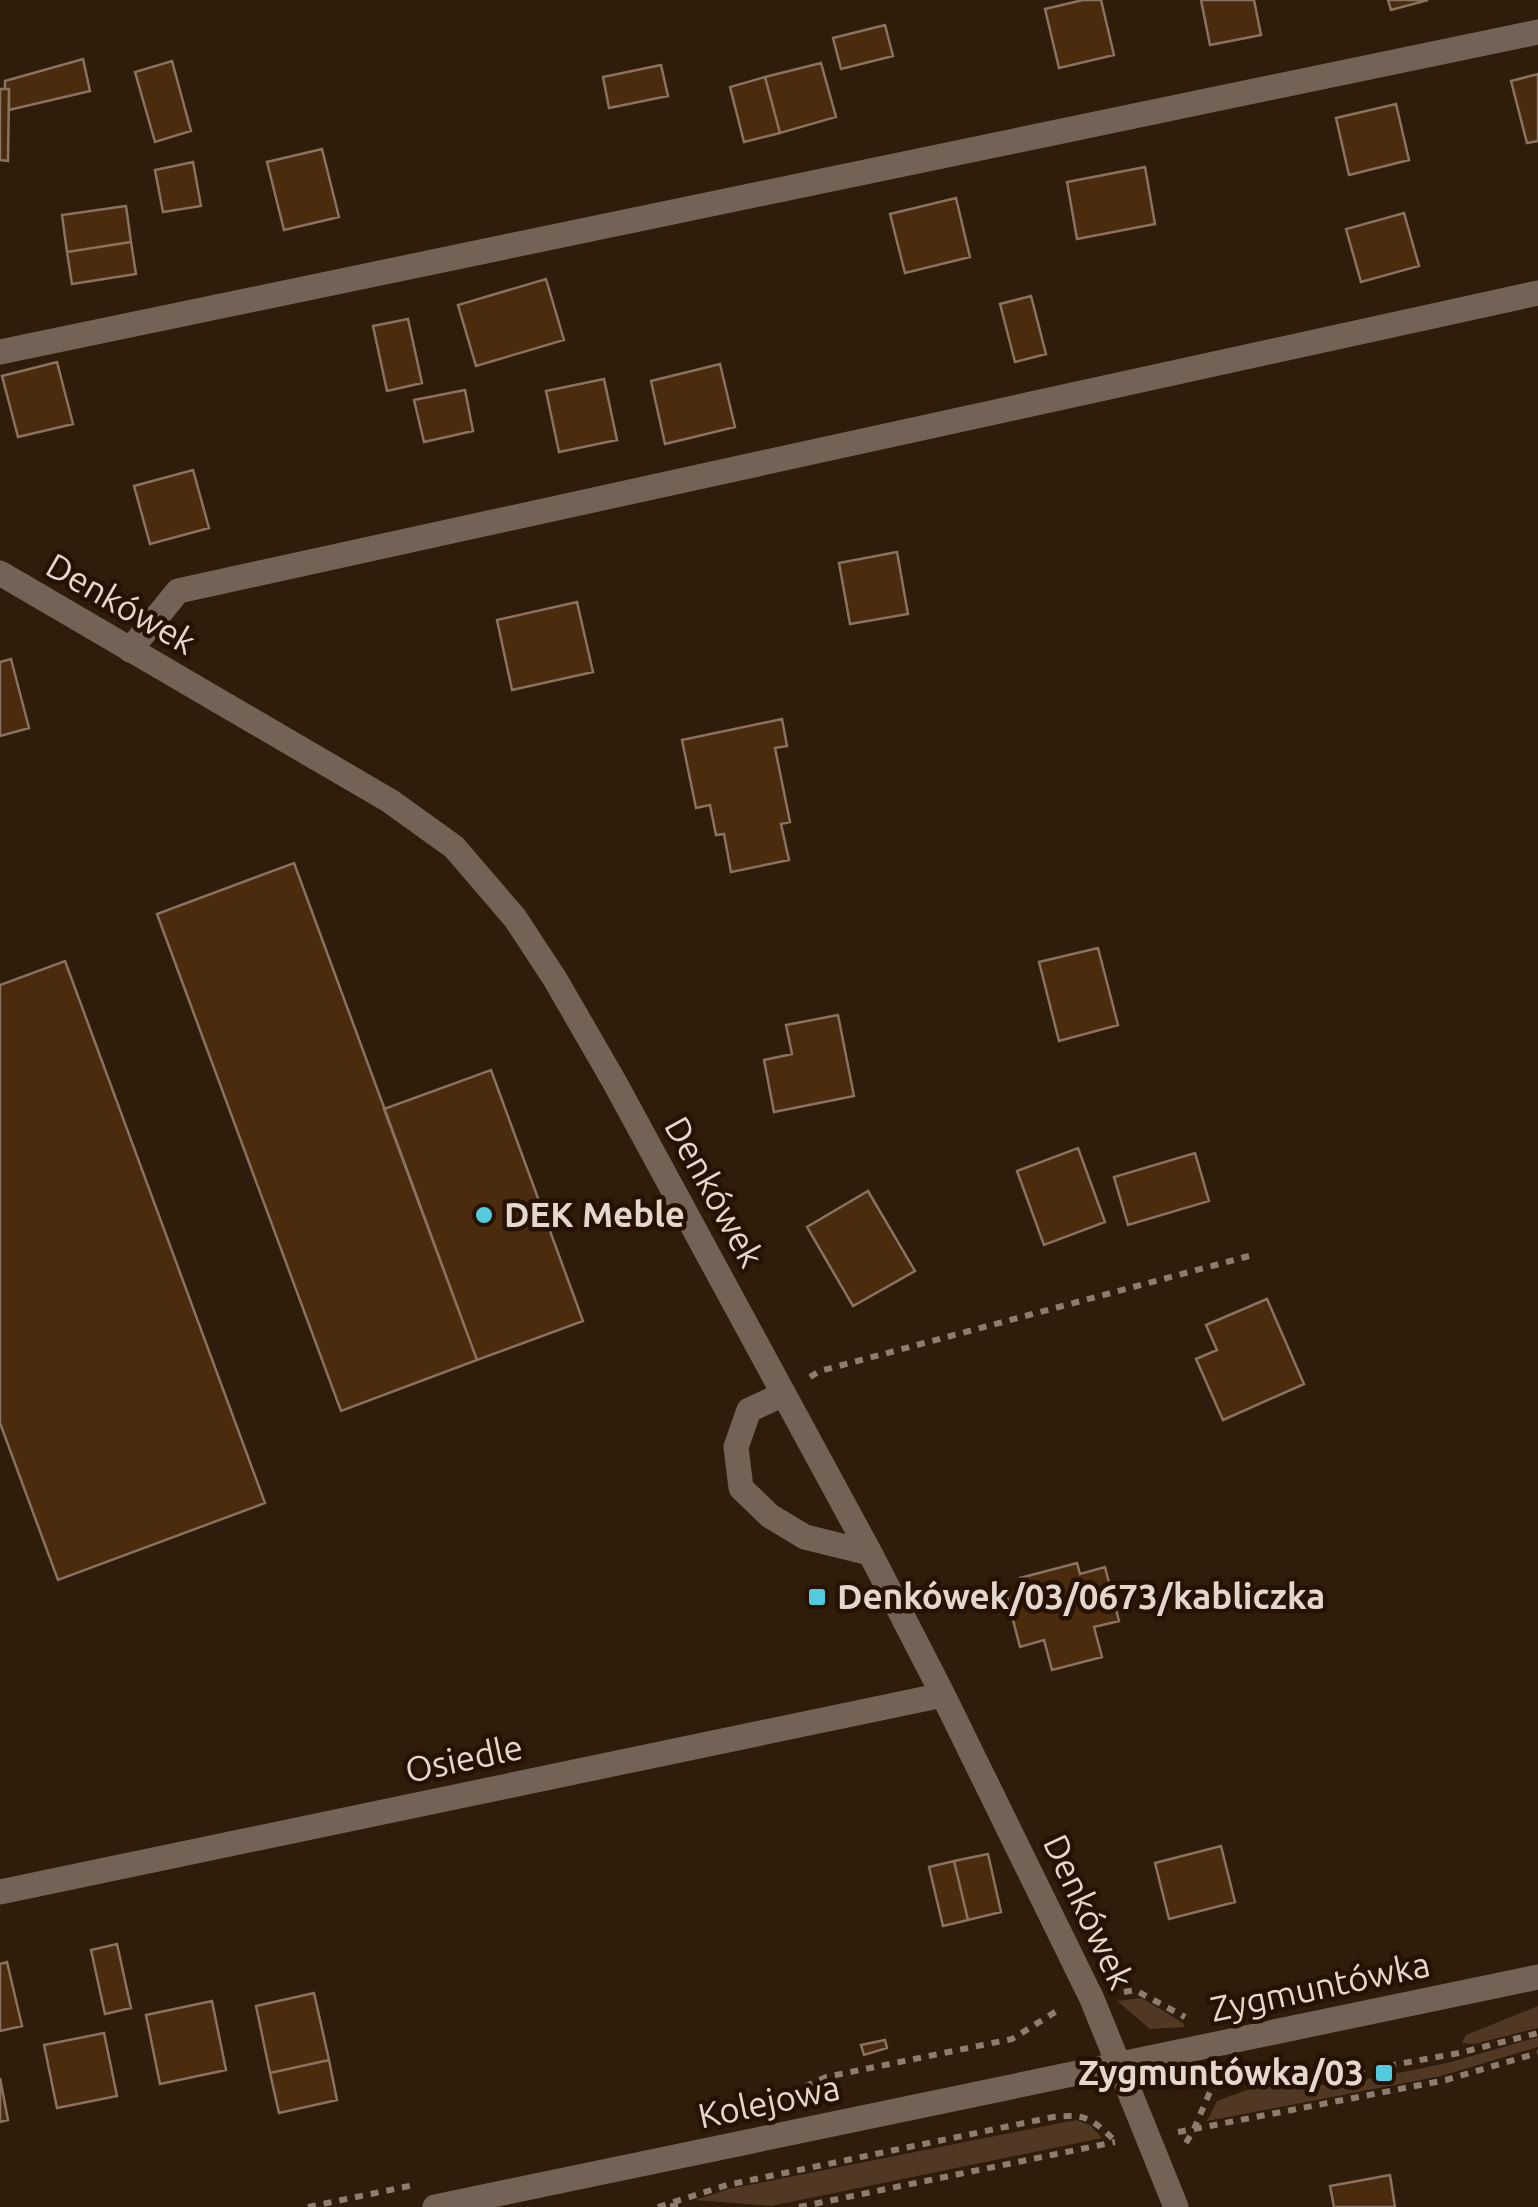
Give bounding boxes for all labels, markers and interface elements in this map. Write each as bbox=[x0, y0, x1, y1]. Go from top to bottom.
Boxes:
street label: Denkówek bbox=[40, 544, 203, 662]
street label: Denkówek bbox=[657, 1109, 773, 1274]
place label: DEK Meble bbox=[504, 1194, 685, 1234]
marker: DEK Meble bbox=[473, 1204, 495, 1226]
place label: Denkówek/03/0673/kabliczka bbox=[837, 1576, 1325, 1616]
marker: Denkówek/03/0673/kabliczka bbox=[806, 1586, 828, 1608]
street label: Osiedle bbox=[401, 1726, 526, 1790]
street label: Denkówek bbox=[1036, 1828, 1142, 1995]
street label: Zygmuntówka bbox=[1206, 1943, 1433, 2029]
place label: Zygmuntówka/03 bbox=[1078, 2052, 1364, 2092]
marker: Zygmuntówka/03 bbox=[1373, 2062, 1395, 2084]
street label: Kolejowa bbox=[694, 2067, 843, 2136]

